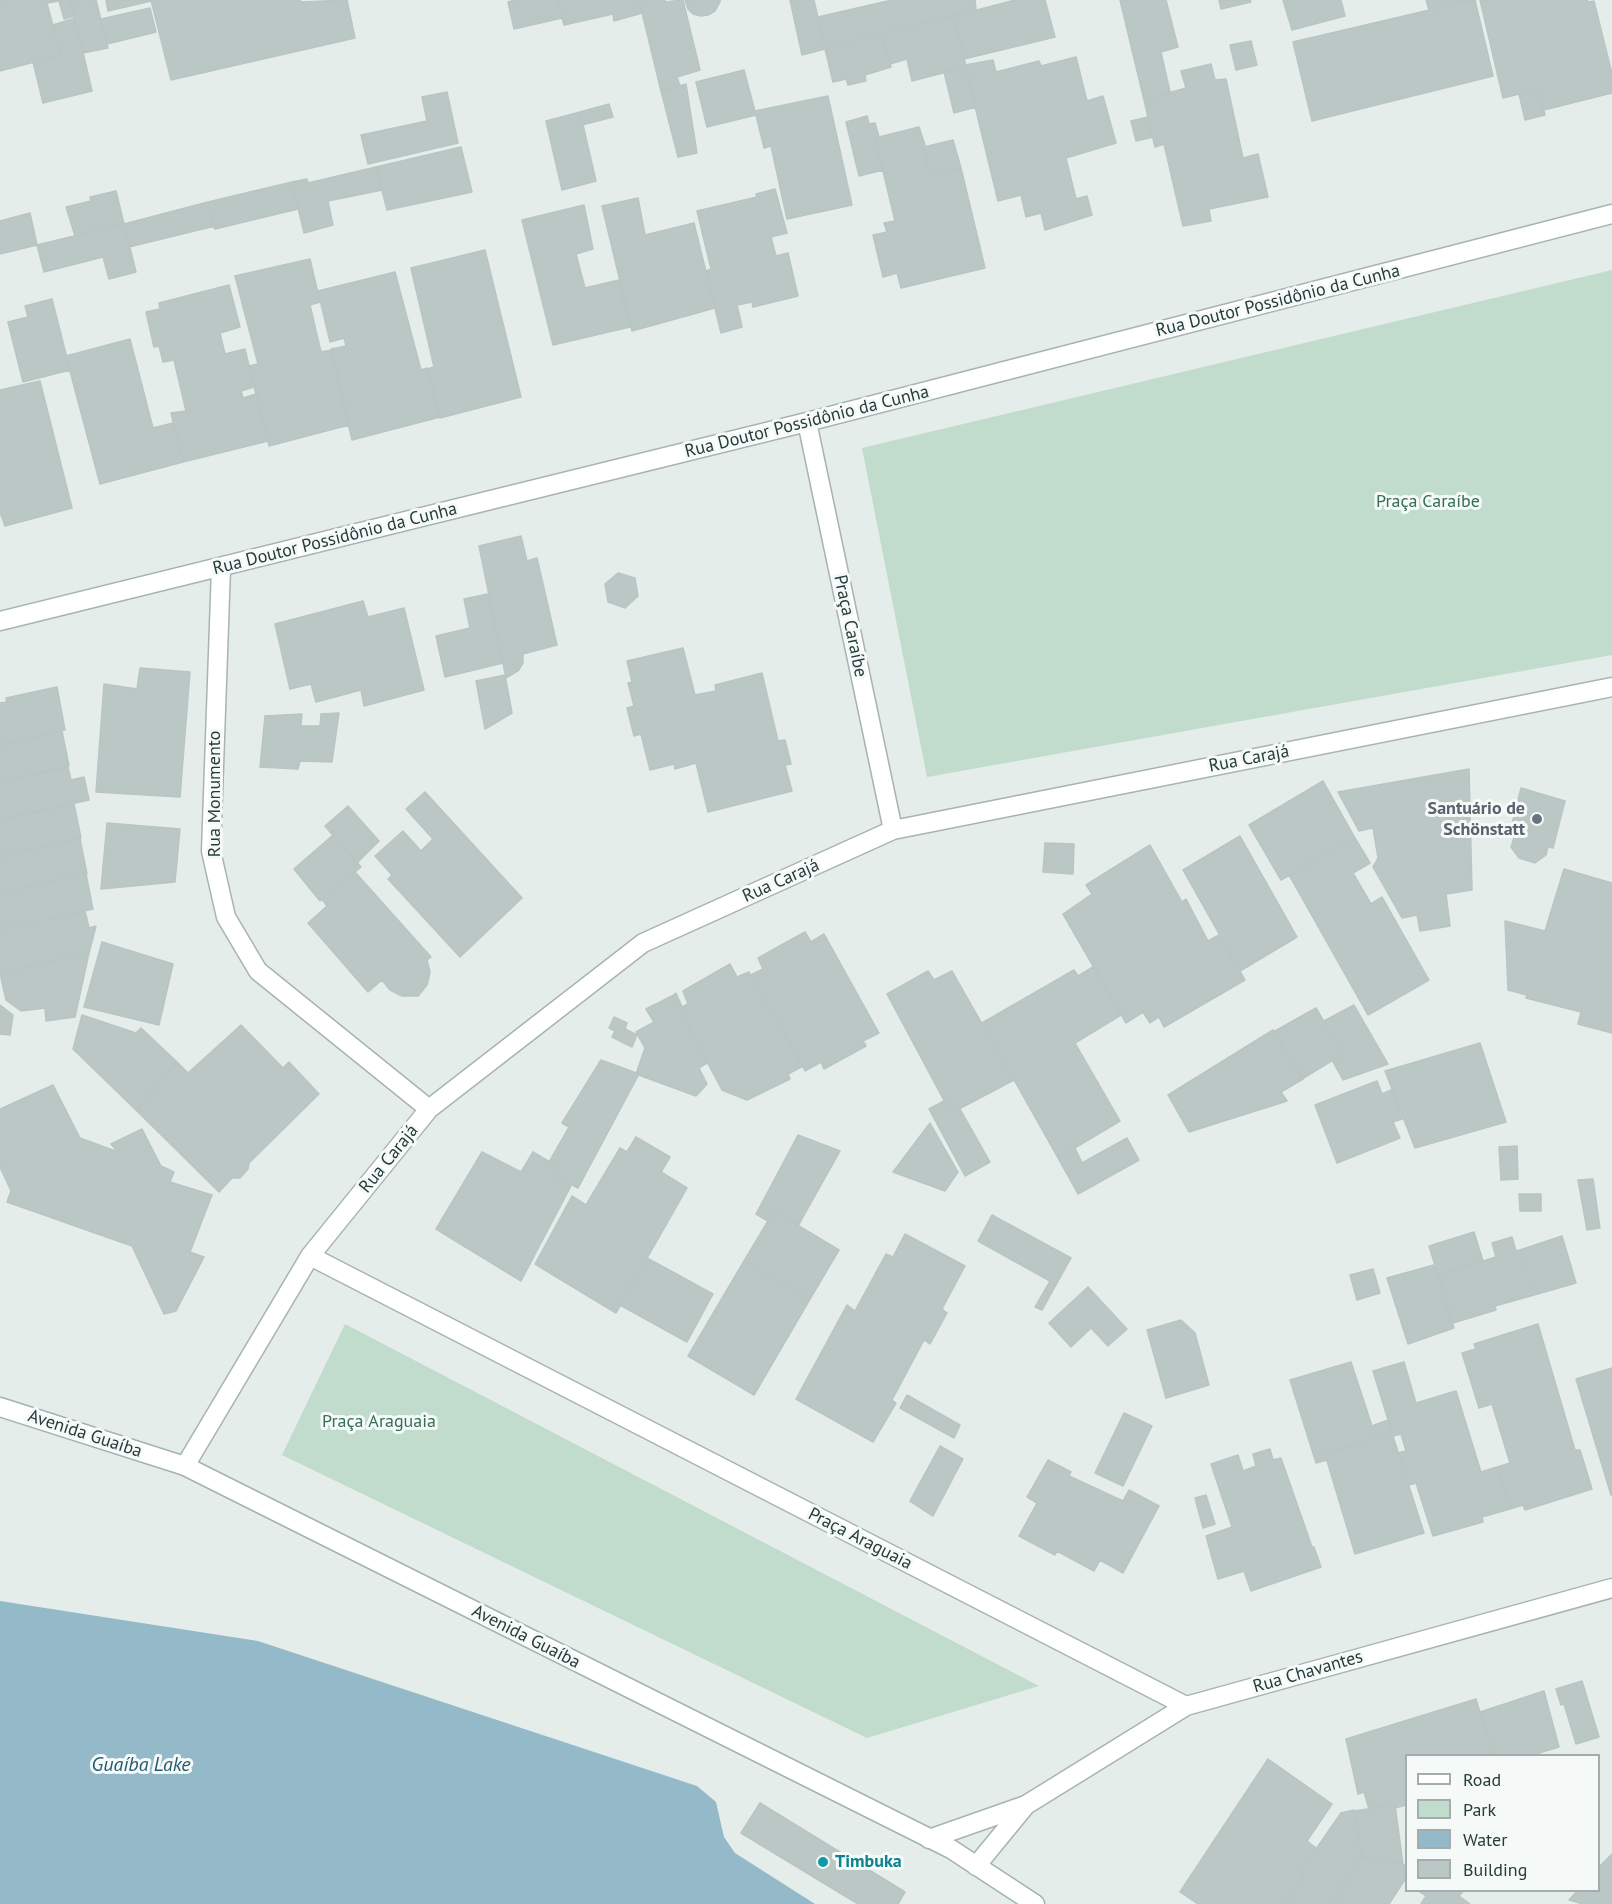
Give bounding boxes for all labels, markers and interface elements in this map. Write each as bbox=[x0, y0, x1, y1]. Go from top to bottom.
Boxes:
street label: Rua Doutor Possidônio da Cunha bbox=[1154, 260, 1402, 342]
street label: Rua Doutor Possidônio da Cunha bbox=[683, 381, 931, 463]
park label: Praça Caraíbe bbox=[1376, 491, 1480, 513]
street label: Rua Doutor Possidônio da Cunha bbox=[211, 498, 459, 580]
street label: Praça Caraíbe bbox=[829, 573, 871, 679]
street label: Rua Monumento bbox=[204, 731, 226, 857]
street label: Rua Carajá bbox=[1207, 741, 1291, 777]
place label: Santuário de Schönstatt bbox=[1428, 798, 1525, 840]
marker: Santuário de Schönstatt bbox=[1530, 812, 1544, 826]
street label: Rua Carajá bbox=[739, 855, 823, 907]
street label: Rua Carajá bbox=[355, 1120, 423, 1198]
street label: Avenida Guaíba bbox=[25, 1405, 145, 1463]
park label: Praça Araguaia bbox=[322, 1411, 436, 1433]
street label: Praça Araguaia bbox=[804, 1504, 916, 1574]
street label: Avenida Guaíba bbox=[468, 1600, 584, 1674]
street label: Rua Chavantes bbox=[1251, 1646, 1365, 1698]
water label: Guaíba Lake bbox=[92, 1753, 190, 1777]
legend bbox=[1405, 1754, 1600, 1892]
text: Road bbox=[1463, 1768, 1501, 1791]
text: Park bbox=[1463, 1798, 1496, 1821]
text: Water bbox=[1463, 1828, 1507, 1851]
place label: Timbuka bbox=[835, 1851, 902, 1873]
marker: Timbuka bbox=[816, 1855, 830, 1869]
text: Building bbox=[1463, 1858, 1527, 1881]

